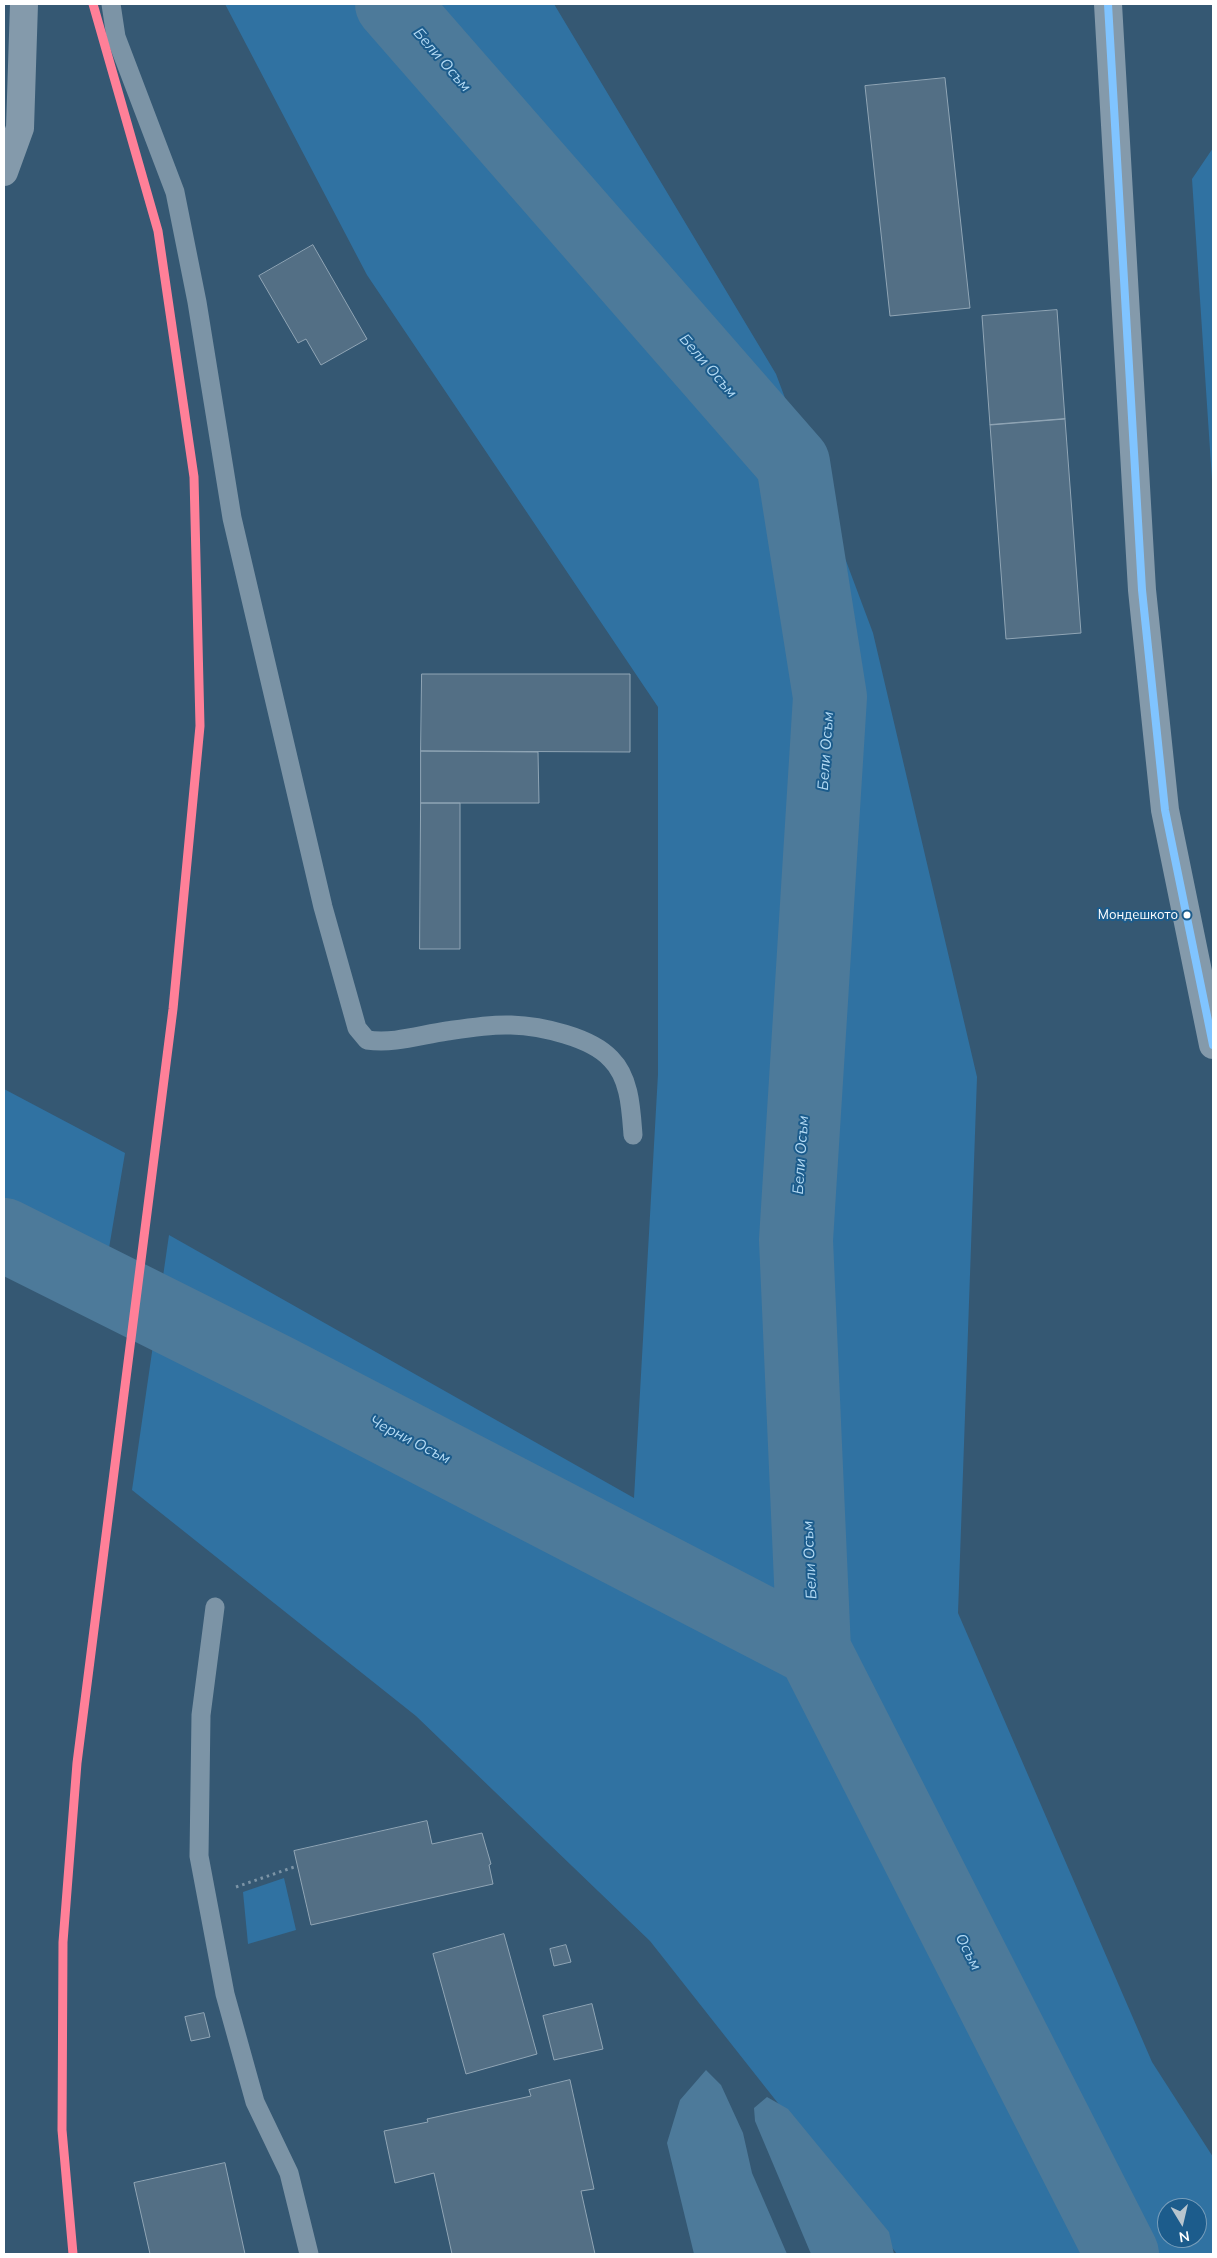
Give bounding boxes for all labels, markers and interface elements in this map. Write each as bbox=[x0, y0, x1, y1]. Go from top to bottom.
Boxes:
water label: Бели Осъм bbox=[409, 24, 475, 96]
water label: Бели Осъм bbox=[675, 330, 741, 402]
water label: Бели Осъм bbox=[814, 711, 838, 791]
place label: Мондешкото bbox=[1098, 907, 1178, 923]
marker: Мондешкото bbox=[1182, 910, 1192, 920]
water label: Бели Осъм bbox=[789, 1115, 813, 1195]
water label: Черни Осъм bbox=[367, 1412, 453, 1468]
water label: Бели Осъм bbox=[799, 1520, 821, 1600]
water label: Осъм bbox=[951, 1931, 985, 1973]
north arrow bbox=[1157, 2198, 1207, 2248]
text: N bbox=[1178, 2227, 1191, 2247]

